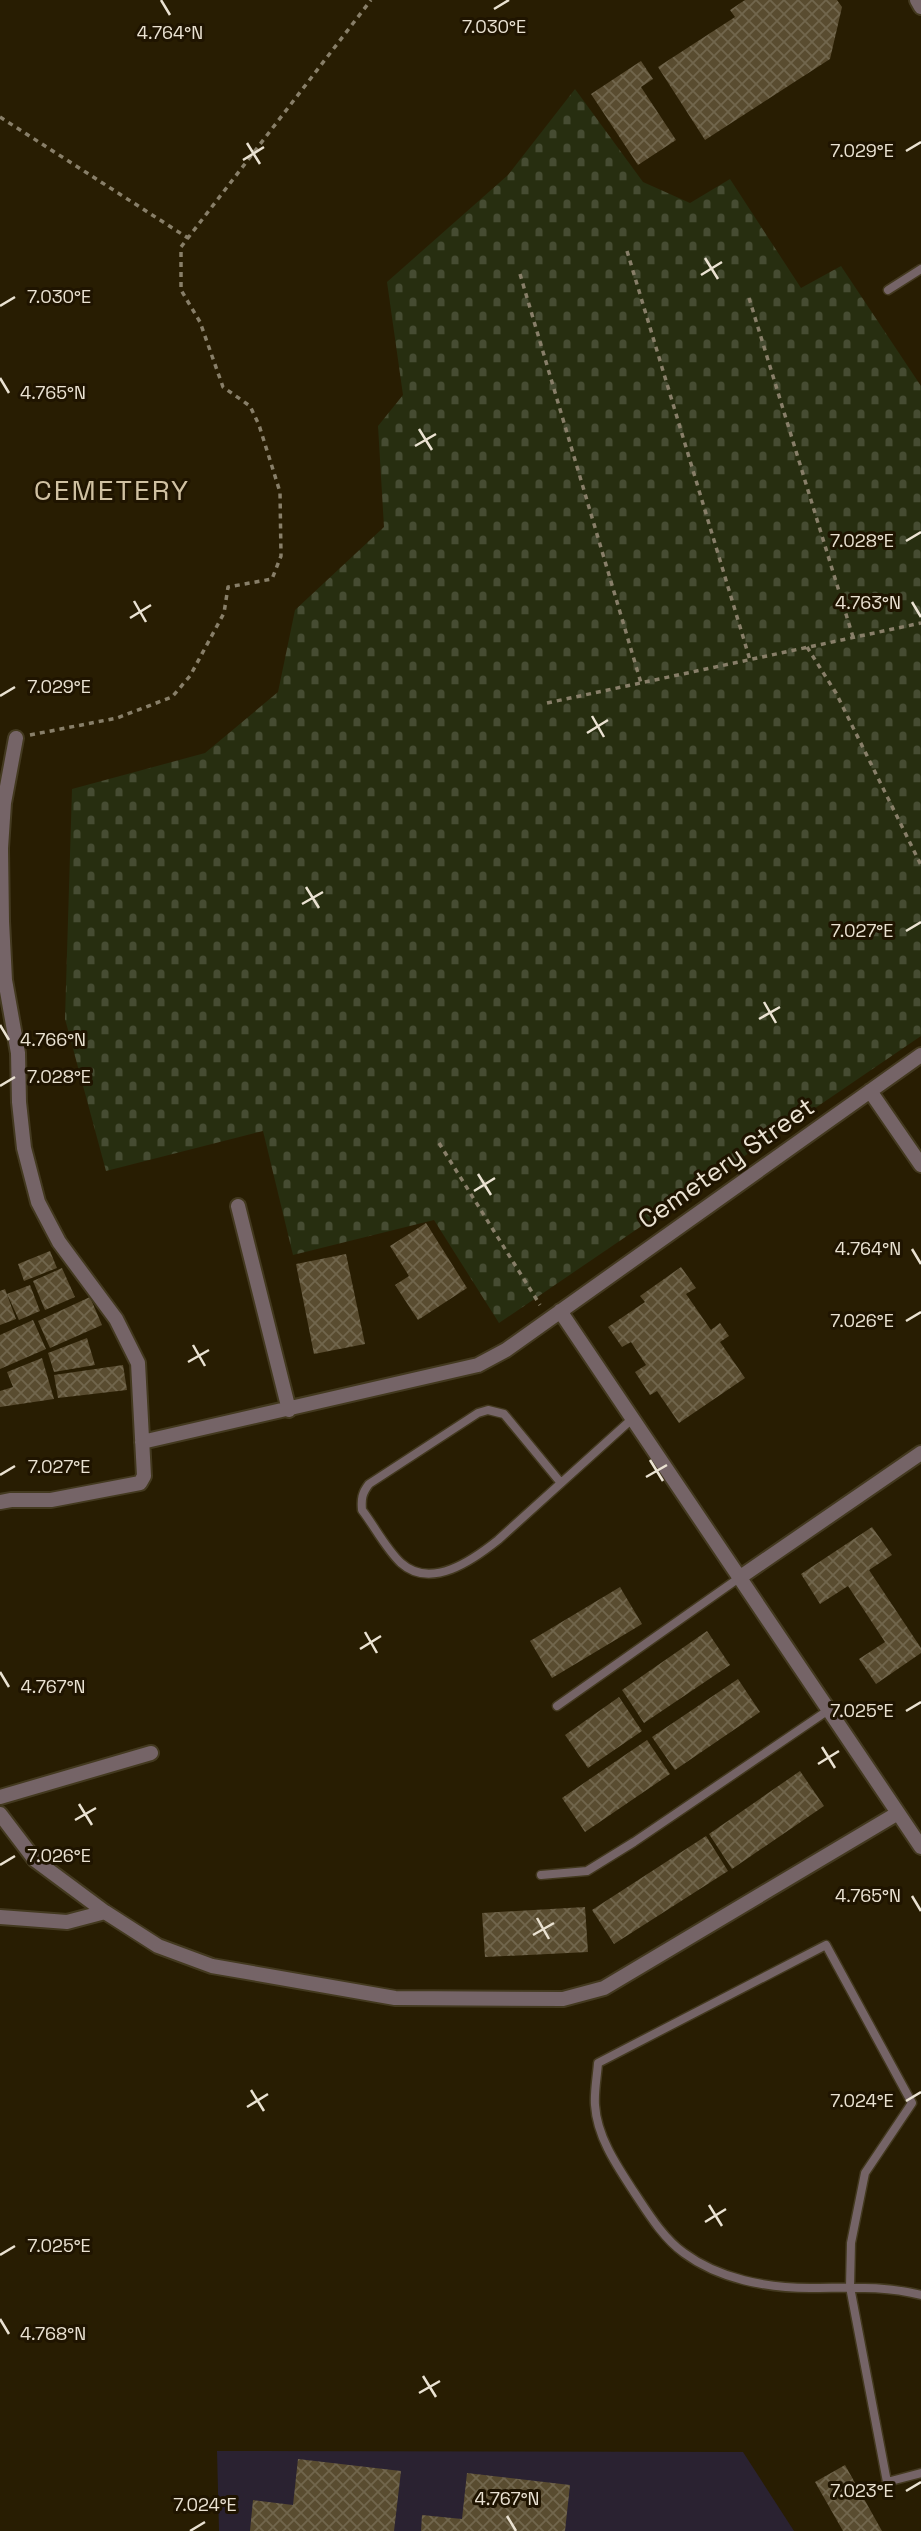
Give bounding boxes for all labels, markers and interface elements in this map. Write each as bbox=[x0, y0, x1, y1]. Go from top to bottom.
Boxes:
text: 7.030°E bbox=[462, 15, 526, 38]
text: 4.764°N bbox=[137, 21, 203, 44]
text: 7.029°E bbox=[830, 139, 894, 162]
text: 7.030°E bbox=[27, 285, 91, 308]
text: 4.765°N bbox=[20, 381, 86, 404]
district label: CEMETERY bbox=[34, 472, 190, 508]
text: 7.028°E bbox=[830, 529, 894, 552]
text: 4.763°N bbox=[835, 591, 901, 614]
text: 7.029°E bbox=[27, 675, 91, 698]
text: 7.027°E bbox=[831, 919, 893, 942]
text: 4.766°N bbox=[20, 1028, 86, 1051]
text: 7.028°E bbox=[27, 1065, 91, 1088]
street label: Cemetery Street bbox=[631, 1089, 821, 1237]
text: 4.764°N bbox=[835, 1237, 901, 1260]
text: 7.026°E bbox=[830, 1309, 894, 1332]
text: 7.027°E bbox=[28, 1455, 90, 1478]
text: 4.767°N bbox=[21, 1675, 85, 1698]
text: 7.025°E bbox=[830, 1699, 894, 1722]
text: 7.026°E bbox=[27, 1844, 91, 1867]
text: 4.765°N bbox=[835, 1884, 901, 1907]
text: 7.024°E bbox=[830, 2089, 894, 2112]
text: 7.025°E bbox=[27, 2234, 91, 2257]
text: 4.768°N bbox=[20, 2322, 86, 2345]
text: 7.023°E bbox=[830, 2479, 894, 2502]
text: 4.767°N bbox=[475, 2487, 539, 2510]
text: 7.024°E bbox=[173, 2493, 237, 2516]

